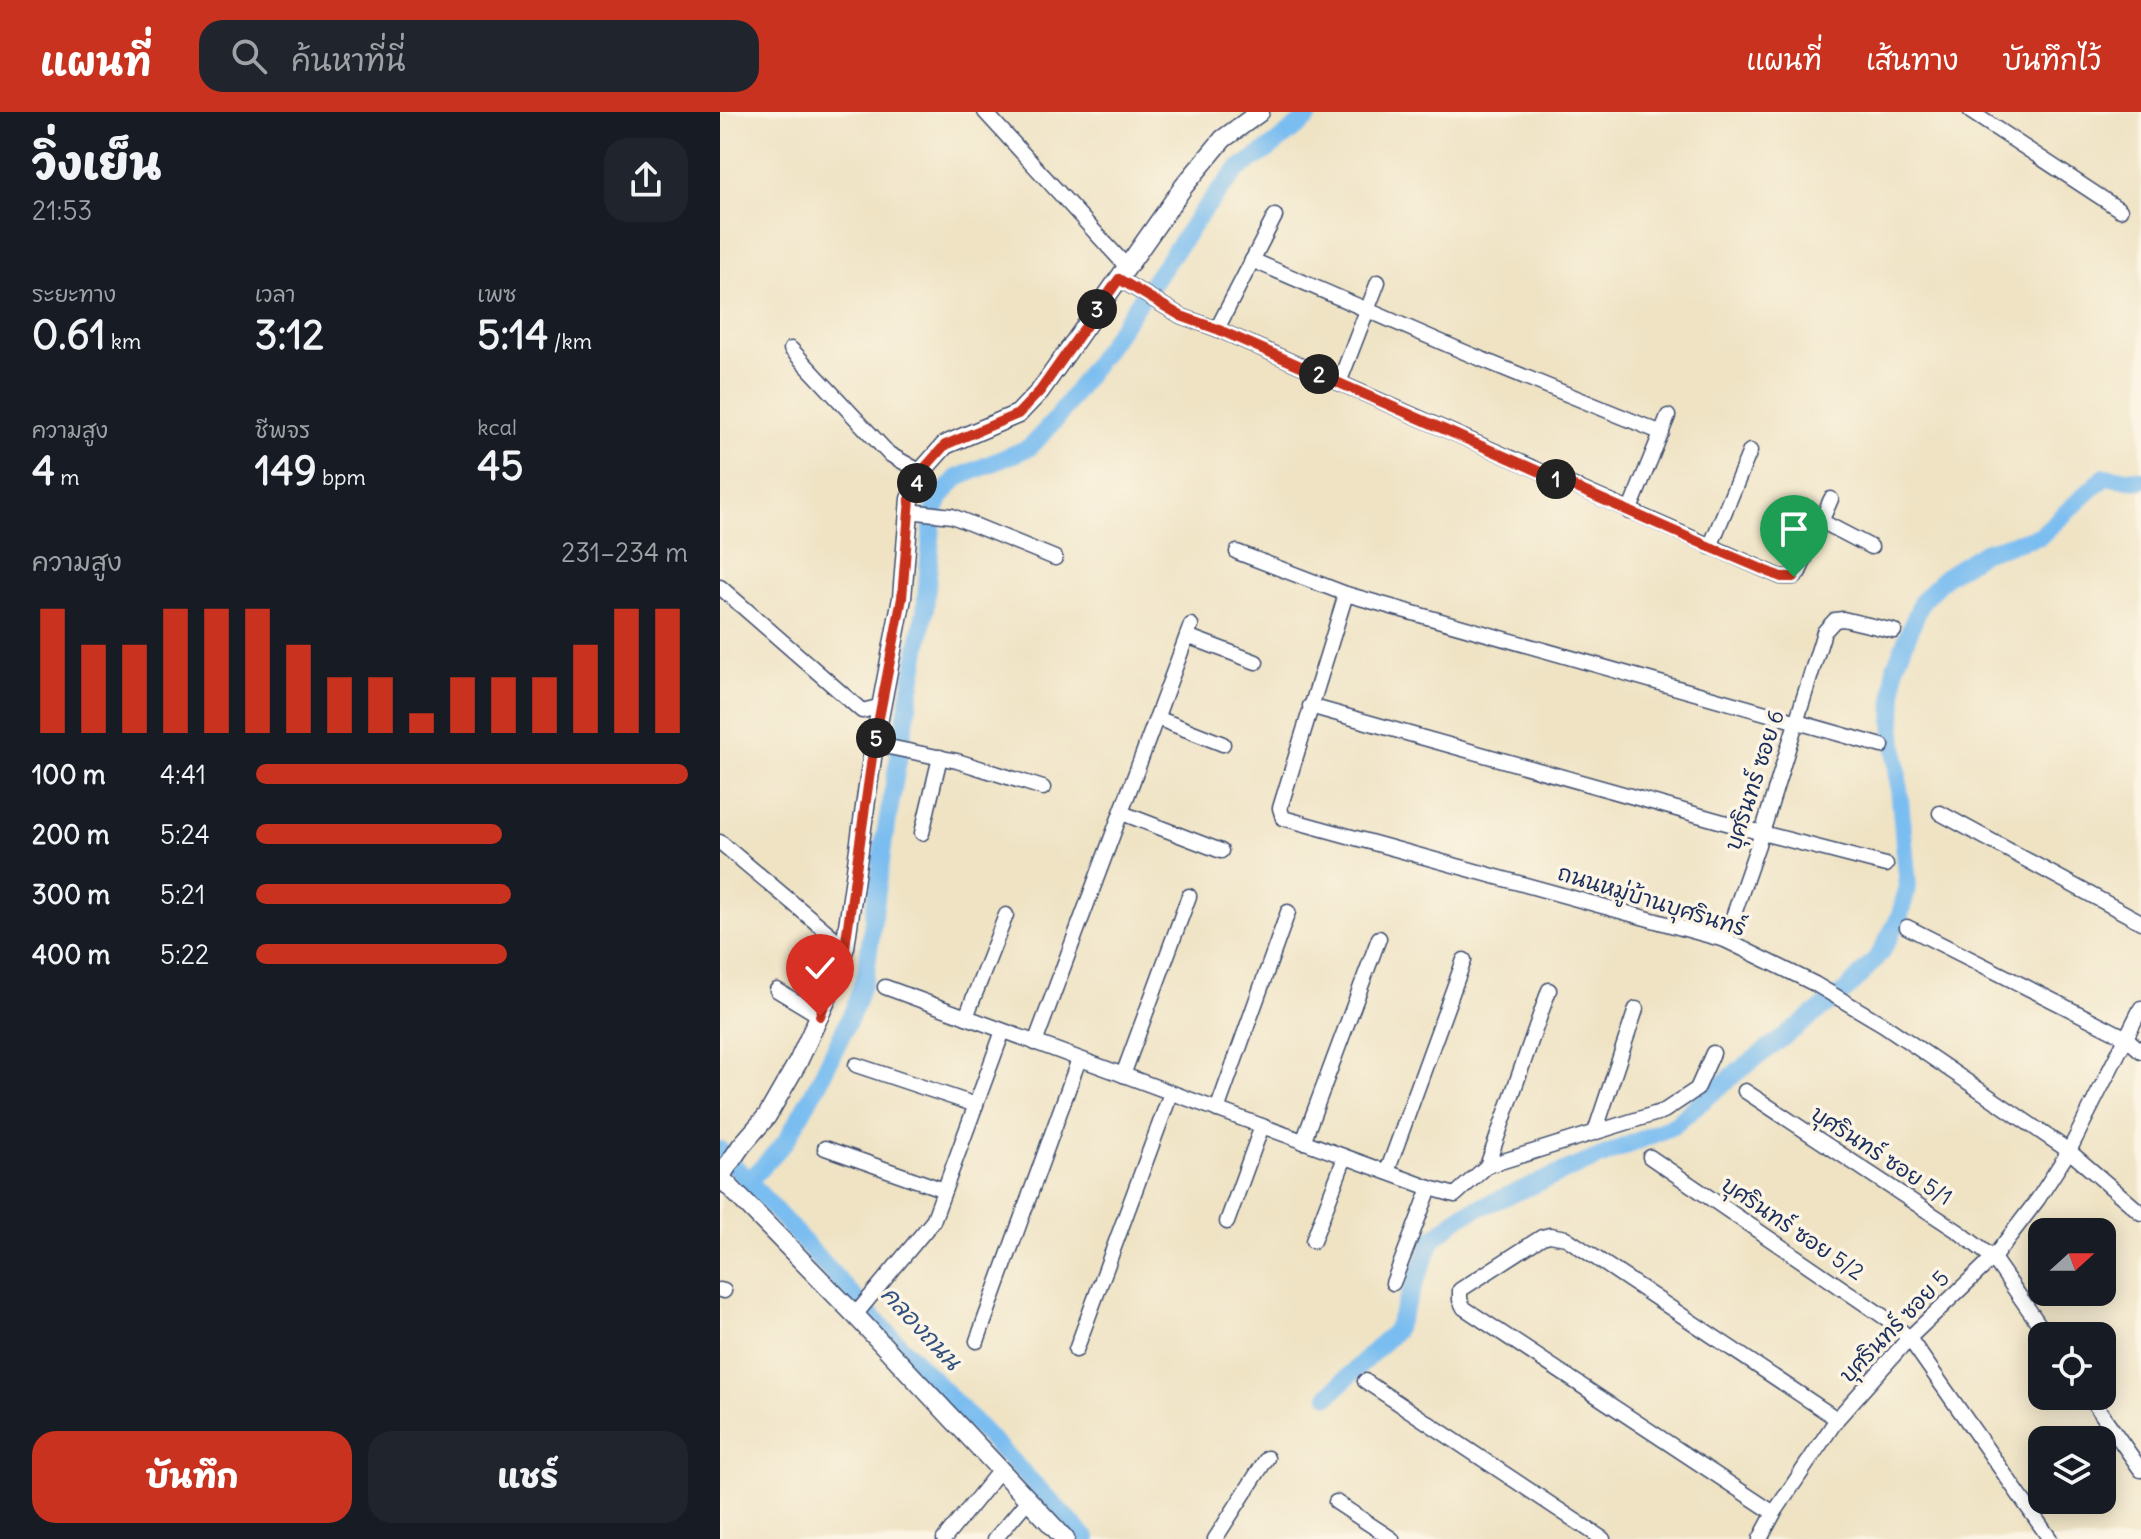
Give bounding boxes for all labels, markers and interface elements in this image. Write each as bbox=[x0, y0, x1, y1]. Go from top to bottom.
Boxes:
search box bbox=[199, 20, 759, 92]
icon: search bbox=[227, 34, 271, 78]
text: แผนที่ bbox=[40, 38, 151, 85]
text: ค้นหาที่นี่ bbox=[291, 41, 405, 79]
text: แผนที่ bbox=[1746, 42, 1822, 78]
text: เส้นทาง bbox=[1866, 42, 1959, 78]
text: บันทึกไว้ bbox=[2003, 42, 2101, 78]
text: วิ่งเย็น bbox=[32, 136, 161, 191]
button: share bbox=[604, 138, 688, 222]
text: 21:53 bbox=[32, 194, 92, 227]
text: ระยะทาง bbox=[32, 280, 116, 308]
text: เวลา bbox=[255, 280, 295, 308]
text: เพซ bbox=[477, 280, 517, 308]
pin: 3 bbox=[1077, 289, 1117, 329]
text: 3 bbox=[1091, 295, 1103, 323]
text: 0.61 bbox=[32, 310, 106, 360]
text: 3:12 bbox=[255, 310, 324, 360]
text: 5:14 bbox=[477, 310, 548, 360]
text: km bbox=[106, 327, 141, 355]
text: /km bbox=[548, 327, 592, 355]
pin: 2 bbox=[1299, 354, 1339, 394]
text: 2 bbox=[1313, 360, 1325, 388]
text: kcal bbox=[477, 413, 517, 441]
text: ความสูง bbox=[32, 416, 108, 444]
text: ชีพจร bbox=[255, 416, 310, 444]
text: 45 bbox=[477, 441, 523, 491]
text: 4 bbox=[32, 446, 55, 496]
text: 149 bbox=[255, 446, 317, 496]
pin: 1 bbox=[1536, 459, 1576, 499]
text: m bbox=[55, 463, 80, 491]
text: bpm bbox=[317, 463, 366, 491]
pin: 4 bbox=[897, 463, 937, 503]
text: 1 bbox=[1552, 465, 1560, 493]
text: 4 bbox=[911, 469, 923, 497]
pin bbox=[1760, 495, 1828, 577]
icon: arrive bbox=[1772, 507, 1816, 551]
text: 231–234 m bbox=[561, 536, 688, 569]
text: ความสูง bbox=[32, 545, 122, 578]
street label: บุศรินทร์ ซอย 6 bbox=[1718, 706, 1793, 855]
pin: 5 bbox=[856, 718, 896, 758]
text: 5 bbox=[870, 724, 882, 752]
text: 100 m bbox=[32, 758, 106, 791]
text: 4:41 bbox=[160, 758, 206, 791]
text: 200 m bbox=[32, 818, 109, 851]
text: 5:24 bbox=[160, 818, 210, 851]
street label: ถนนหมู่บ้านบุศรินทร์ bbox=[1554, 858, 1749, 945]
text: 300 m bbox=[32, 878, 110, 911]
text: 5:21 bbox=[160, 878, 205, 911]
pin bbox=[786, 934, 854, 1016]
text: 400 m bbox=[32, 938, 110, 971]
text: 5:22 bbox=[160, 938, 209, 971]
icon: check bbox=[798, 946, 842, 990]
street label: บุศรินทร์ ซอย 5/1 bbox=[1805, 1099, 1958, 1214]
street label: บุศรินทร์ ซอย 5/2 bbox=[1715, 1170, 1870, 1288]
north arrow bbox=[2028, 1218, 2116, 1306]
map controls bbox=[2028, 1218, 2116, 1514]
street label: บุศรินทร์ ซอย 5 bbox=[1833, 1264, 1957, 1390]
water label: คลองถนน bbox=[875, 1279, 969, 1376]
button: locate bbox=[2028, 1322, 2116, 1410]
button: layers bbox=[2028, 1426, 2116, 1514]
button: บันทึก bbox=[32, 1431, 352, 1523]
button: แชร์ bbox=[368, 1431, 688, 1523]

